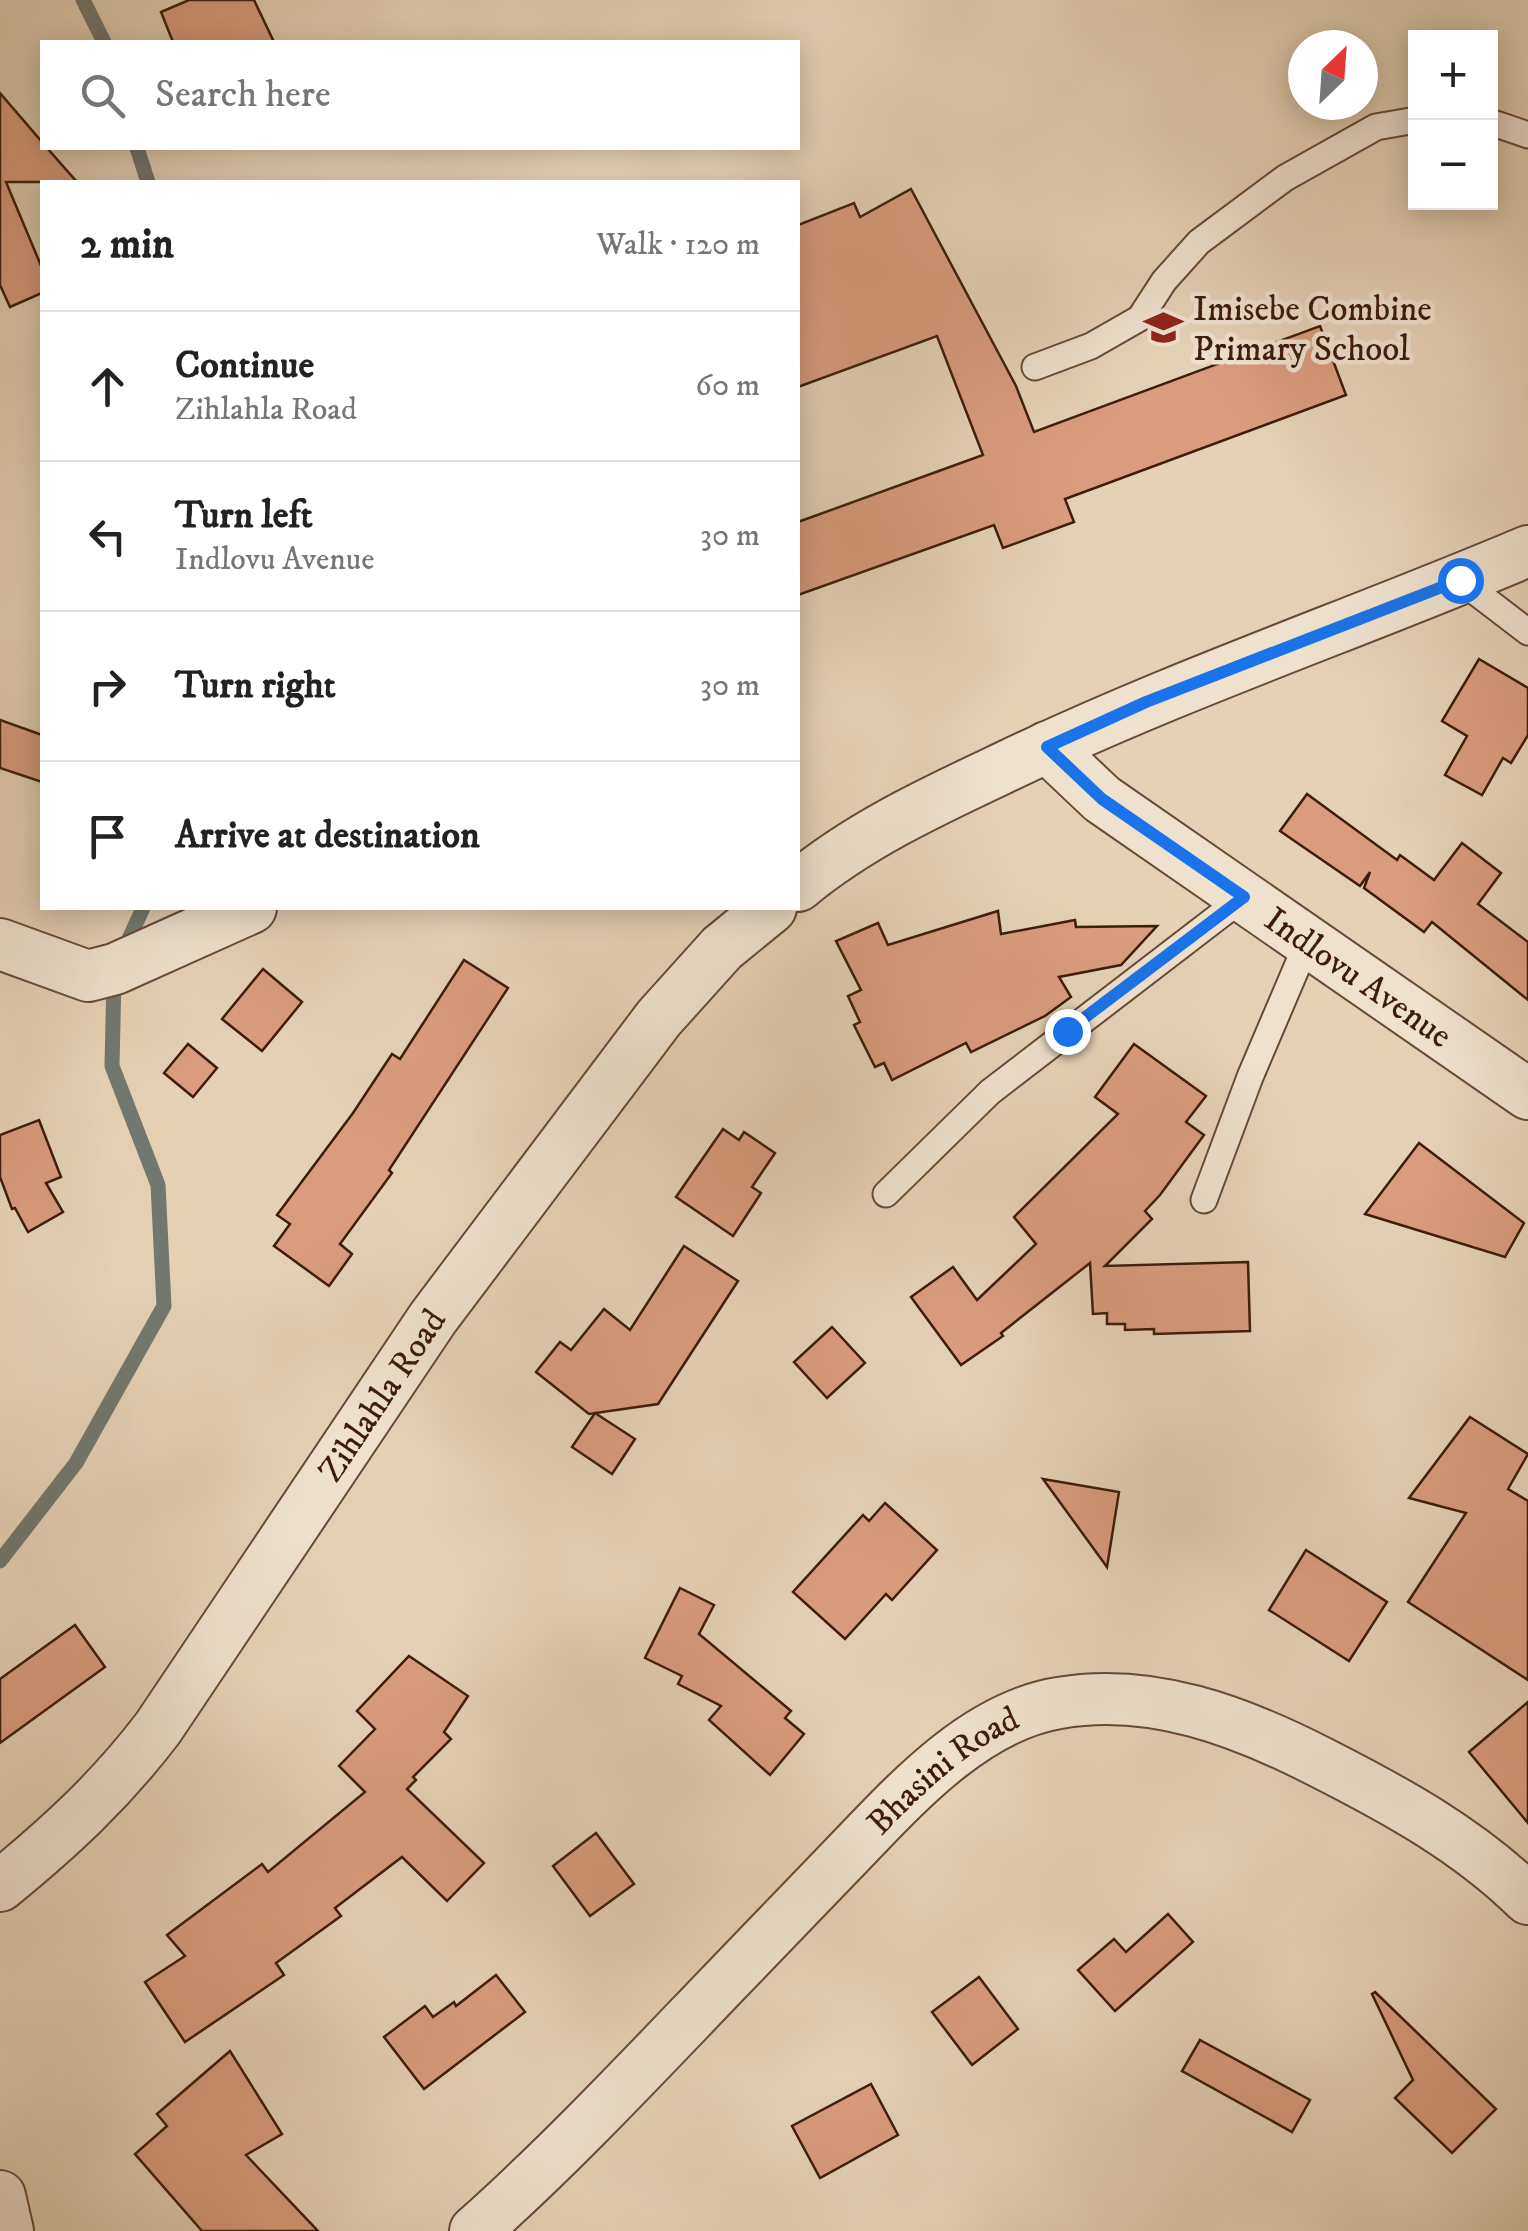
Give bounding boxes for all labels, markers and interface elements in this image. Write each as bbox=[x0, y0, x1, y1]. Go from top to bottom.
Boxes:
north arrow bbox=[1288, 30, 1378, 120]
map controls bbox=[1408, 30, 1498, 210]
button: + bbox=[1408, 30, 1498, 120]
search box bbox=[40, 40, 800, 150]
icon: search bbox=[75, 68, 130, 123]
text: Search here bbox=[155, 71, 331, 119]
button: − bbox=[1408, 120, 1498, 210]
text: 2 min bbox=[80, 219, 174, 271]
text: Walk · 120 m bbox=[597, 225, 760, 265]
place label: Imisebe Combine Primary School bbox=[1193, 288, 1432, 372]
school or university icon: Imisebe Combine Primary School bbox=[1142, 307, 1184, 349]
text: Continue bbox=[175, 342, 314, 390]
icon: ahead bbox=[80, 359, 135, 414]
text: 60 m bbox=[695, 366, 760, 406]
text: Zihlahla Road bbox=[175, 390, 357, 430]
text: Turn left bbox=[175, 492, 313, 540]
icon: left bbox=[80, 509, 135, 564]
text: 30 m bbox=[700, 516, 760, 556]
text: Indlovu Avenue bbox=[175, 540, 375, 580]
route start bbox=[1438, 558, 1484, 604]
icon: right bbox=[80, 659, 135, 714]
text: Turn right bbox=[175, 662, 336, 710]
text: 30 m bbox=[700, 666, 760, 706]
icon: arrive bbox=[80, 809, 135, 864]
text: Arrive at destination bbox=[175, 812, 480, 860]
street label: Indlovu Avenue bbox=[1255, 898, 1460, 1059]
route end bbox=[1045, 1009, 1091, 1055]
street label: Zihlahla Road bbox=[309, 1301, 457, 1491]
street label: Bhasini Road bbox=[858, 1697, 1027, 1845]

